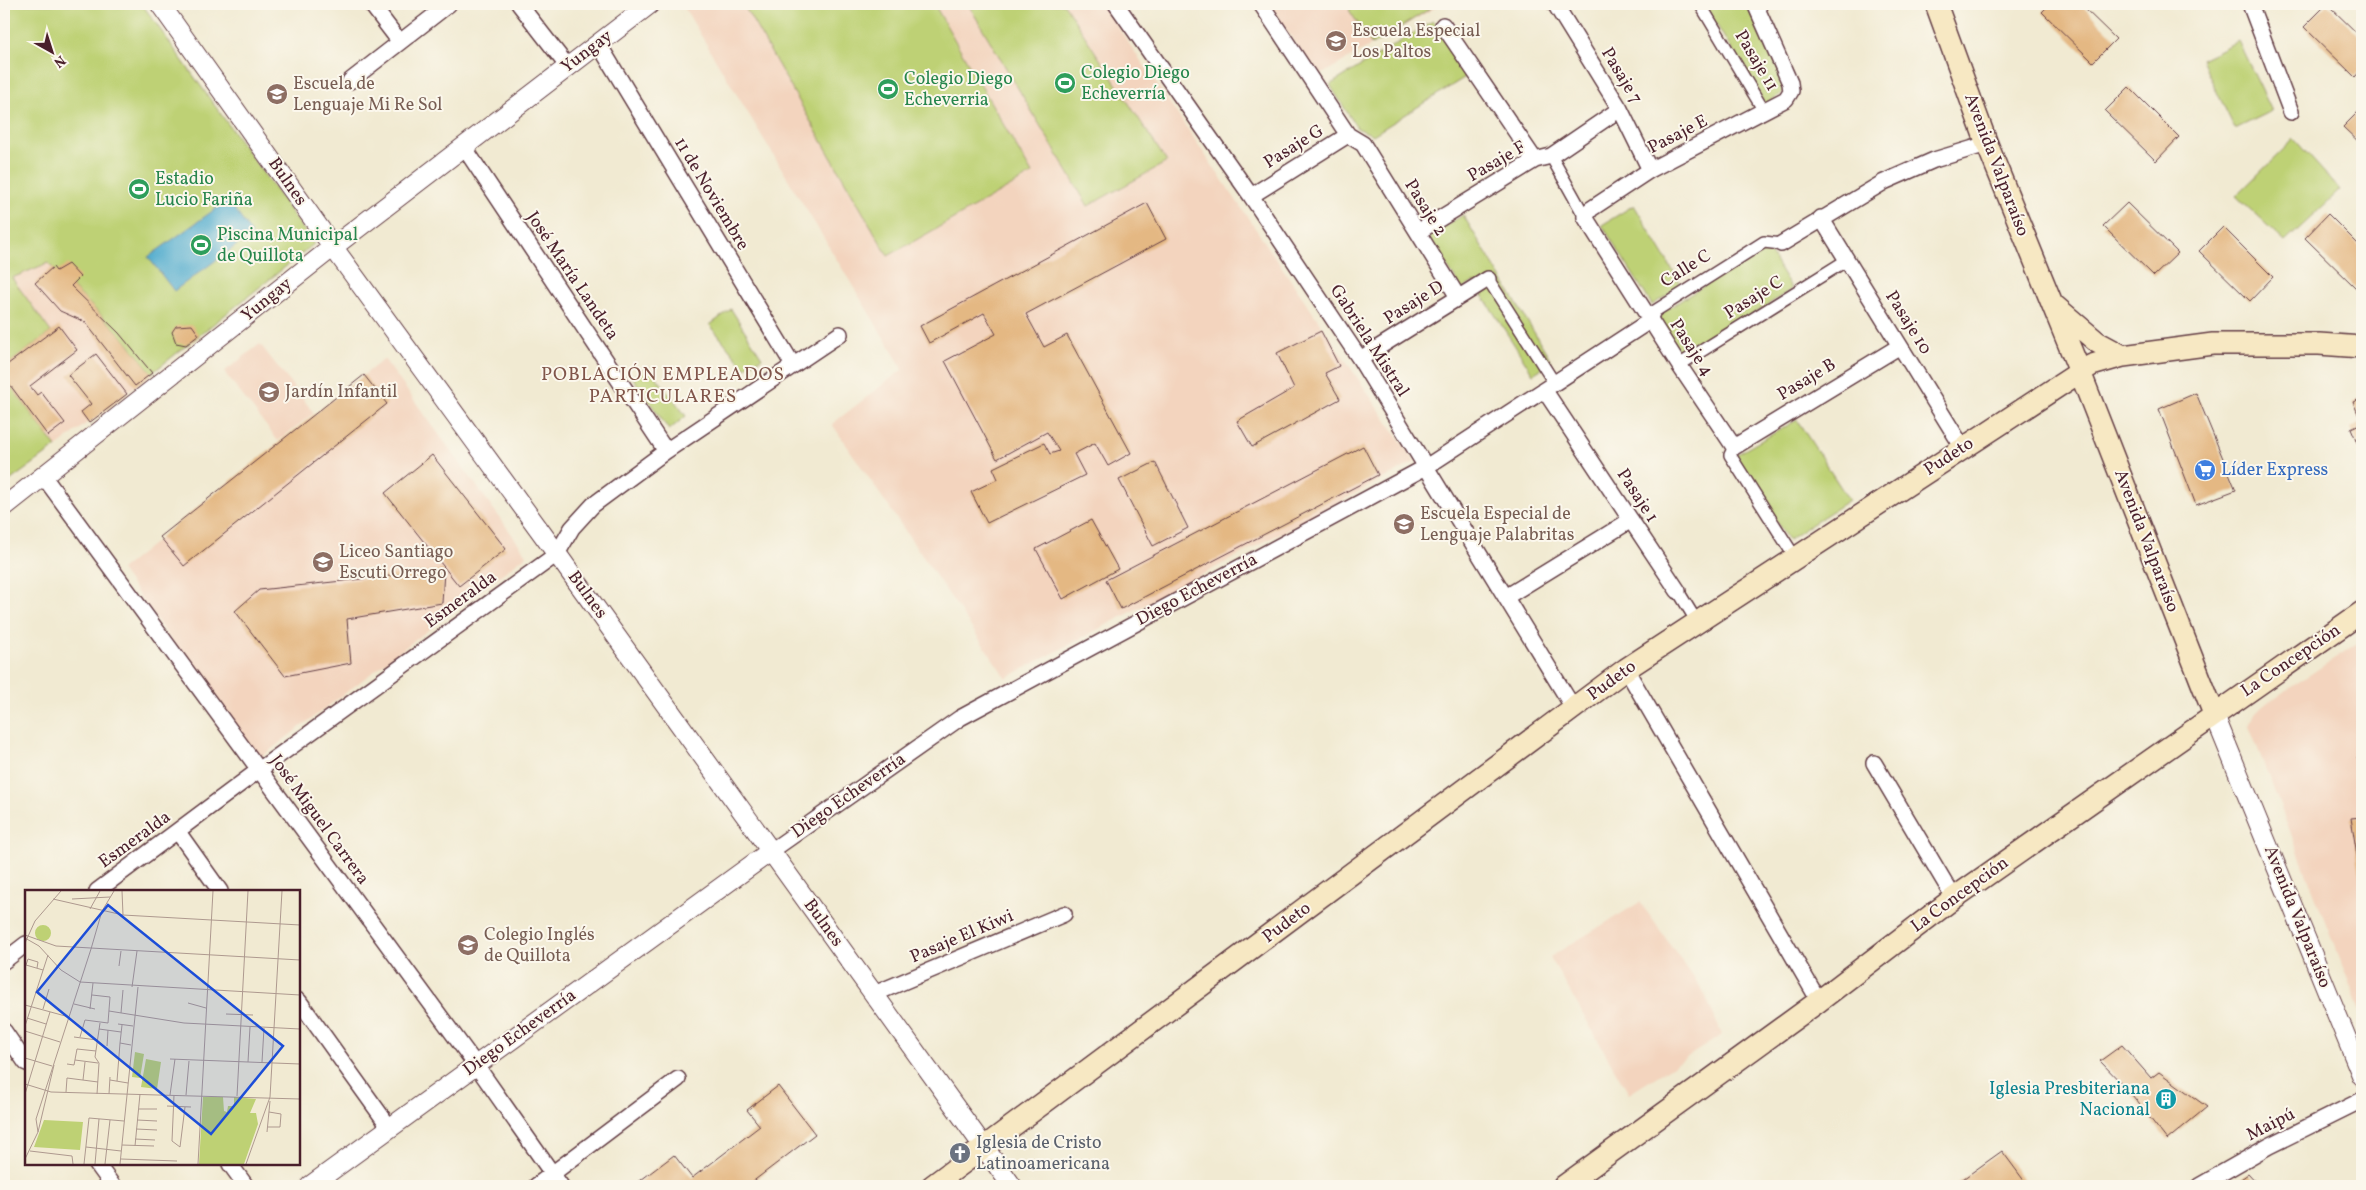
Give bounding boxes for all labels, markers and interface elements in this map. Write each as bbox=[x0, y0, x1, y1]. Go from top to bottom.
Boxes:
place label: Escuela Especial Los Paltos bbox=[1352, 19, 1480, 65]
street label: Yungay bbox=[556, 24, 618, 80]
street label: Pasaje 11 bbox=[1728, 26, 1784, 96]
north arrow bbox=[28, 28, 78, 78]
school or university icon: Escuela Especial Los Paltos bbox=[1324, 29, 1348, 53]
street label: Pasaje 7 bbox=[1594, 43, 1648, 109]
text: N bbox=[49, 50, 69, 72]
place label: Colegio Diego Echeverría bbox=[1081, 61, 1190, 107]
place label: Colegio Diego Echeverria bbox=[904, 67, 1013, 113]
sports icon: Colegio Diego Echeverría bbox=[1053, 71, 1077, 95]
place label: Escuela de Lenguaje Mi Re Sol bbox=[293, 72, 442, 118]
sports icon: Colegio Diego Echeverria bbox=[876, 77, 900, 101]
school or university icon: Escuela de Lenguaje Mi Re Sol bbox=[265, 82, 289, 106]
street label: Avenida Valparaíso bbox=[1957, 90, 2035, 240]
street label: Pasaje E bbox=[1644, 109, 1712, 161]
street label: Pasaje G bbox=[1259, 119, 1329, 175]
street label: 11 de Noviembre bbox=[667, 133, 755, 255]
street label: Pasaje F bbox=[1463, 135, 1531, 189]
street label: Bulnes bbox=[261, 153, 313, 211]
place label: Estadio Lucio Fariña bbox=[155, 167, 253, 213]
street label: Pasaje 2 bbox=[1398, 175, 1452, 241]
sports icon: Estadio Lucio Fariña bbox=[127, 177, 151, 201]
street label: José María Landeta bbox=[520, 207, 624, 345]
place label: Piscina Municipal de Quillota bbox=[217, 223, 358, 269]
sports icon: Piscina Municipal de Quillota bbox=[189, 233, 213, 257]
street label: Calle C bbox=[1656, 244, 1716, 294]
street label: Pasaje C bbox=[1720, 270, 1788, 326]
street label: Yungay bbox=[236, 272, 298, 328]
street label: Pasaje D bbox=[1379, 275, 1449, 331]
street label: Gabriela Mistral bbox=[1323, 280, 1415, 402]
street label: Pasaje 10 bbox=[1879, 286, 1938, 360]
street label: Pasaje 4 bbox=[1663, 314, 1719, 382]
street label: Pasaje B bbox=[1773, 353, 1841, 407]
district label: POBLACIÓN EMPLEADOS PARTICULARES bbox=[541, 362, 785, 410]
school or university icon: Jardín Infantil bbox=[257, 380, 281, 404]
place label: Jardín Infantil bbox=[285, 380, 397, 405]
street label: Pudeto bbox=[1919, 432, 1979, 482]
supermarket icon: Líder Express bbox=[2193, 458, 2217, 482]
place label: Líder Express bbox=[2221, 458, 2328, 483]
street label: Pasaje 1 bbox=[1610, 464, 1664, 528]
street label: Avenida Valparaíso bbox=[2107, 466, 2185, 616]
place label: Escuela Especial de Lenguaje Palabritas bbox=[1420, 502, 1574, 548]
school or university icon: Escuela Especial de Lenguaje Palabritas bbox=[1392, 512, 1416, 536]
place label: Liceo Santiago Escuti Orrego bbox=[339, 540, 453, 586]
street label: Diego Echeverría bbox=[1132, 547, 1262, 633]
school or university icon: Liceo Santiago Escuti Orrego bbox=[311, 550, 335, 574]
street label: Esmeralda bbox=[420, 565, 502, 635]
street label: Bulnes bbox=[561, 566, 613, 624]
street label: La Concepción bbox=[2236, 618, 2346, 704]
street label: Pudeto bbox=[1582, 655, 1642, 707]
street label: Diego Echeverría bbox=[787, 747, 911, 845]
street label: José Miguel Carrera bbox=[263, 750, 375, 890]
street label: Esmeralda bbox=[94, 805, 176, 875]
street label: Avenida Valparaíso bbox=[2257, 842, 2337, 992]
street label: La Concepción bbox=[1906, 851, 2014, 939]
inset map bbox=[25, 890, 300, 1165]
street label: Bulnes bbox=[797, 894, 849, 952]
street label: Pudeto bbox=[1258, 896, 1316, 950]
street label: Pasaje El Kiwi bbox=[906, 904, 1018, 970]
place label: Colegio Inglés de Quillota bbox=[484, 923, 595, 969]
school or university icon: Colegio Inglés de Quillota bbox=[456, 933, 480, 957]
street label: Diego Echeverría bbox=[458, 983, 582, 1083]
place label: Iglesia Presbiteriana Nacional bbox=[1989, 1077, 2150, 1123]
building icon: Iglesia Presbiteriana Nacional bbox=[2154, 1087, 2178, 1111]
street label: Maipú bbox=[2242, 1102, 2300, 1148]
place label: Iglesia de Cristo Latinoamericana bbox=[976, 1131, 1110, 1177]
church icon: Iglesia de Cristo Latinoamericana bbox=[948, 1141, 972, 1165]

